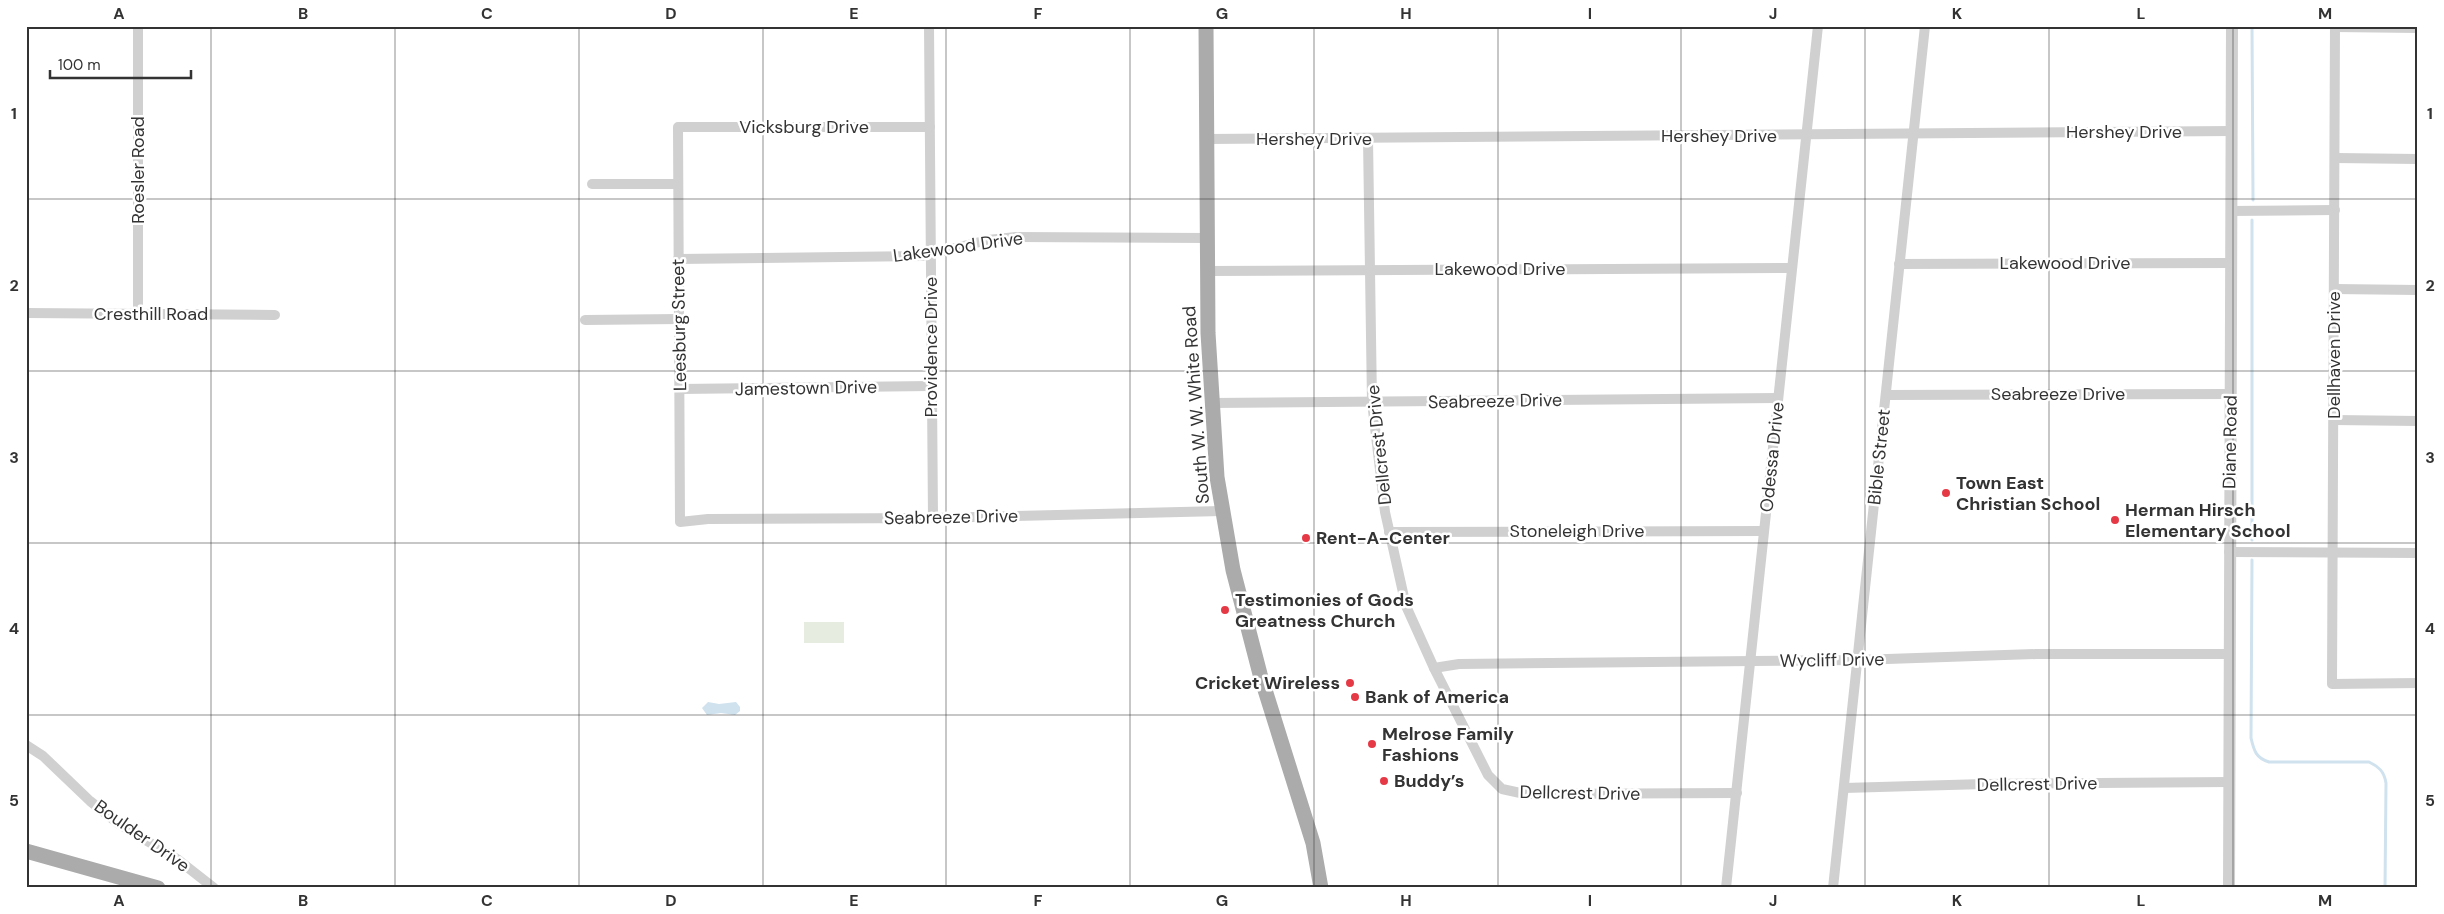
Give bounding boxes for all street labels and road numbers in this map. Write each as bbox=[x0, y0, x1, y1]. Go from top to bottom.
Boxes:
street label: Vicksburg Drive bbox=[739, 115, 869, 139]
street label: Roesler Road bbox=[126, 116, 150, 224]
street label: Hershey Drive bbox=[2066, 120, 2182, 144]
street label: Hershey Drive bbox=[1661, 124, 1777, 148]
street label: Hershey Drive bbox=[1256, 127, 1372, 151]
street label: Lakewood Drive bbox=[891, 226, 1025, 268]
street label: Lakewood Drive bbox=[1999, 251, 2131, 275]
street label: Lakewood Drive bbox=[1434, 257, 1566, 281]
street label: Leesburg Street bbox=[666, 259, 692, 391]
street label: Providence Drive bbox=[919, 277, 943, 417]
street label: Dellhaven Drive bbox=[2322, 291, 2346, 419]
street label: Cresthill Road bbox=[94, 302, 208, 326]
street label: South W. W. White Road bbox=[1177, 305, 1215, 505]
street label: Jamestown Drive bbox=[735, 375, 877, 401]
street label: Seabreeze Drive bbox=[1991, 382, 2125, 406]
street label: Dellcrest Drive bbox=[1361, 384, 1397, 506]
street label: Seabreeze Drive bbox=[1428, 388, 1562, 414]
street label: Diane Road bbox=[2217, 395, 2243, 489]
street label: Odessa Drive bbox=[1754, 401, 1790, 513]
street label: Bible Street bbox=[1862, 408, 1896, 506]
street label: Seabreeze Drive bbox=[884, 504, 1018, 530]
street label: Stoneleigh Drive bbox=[1510, 519, 1644, 543]
street label: Wycliff Drive bbox=[1779, 647, 1885, 673]
street label: Dellcrest Drive bbox=[1977, 771, 2097, 797]
street label: Dellcrest Drive bbox=[1520, 780, 1640, 806]
street label: Boulder Drive bbox=[89, 794, 195, 878]

